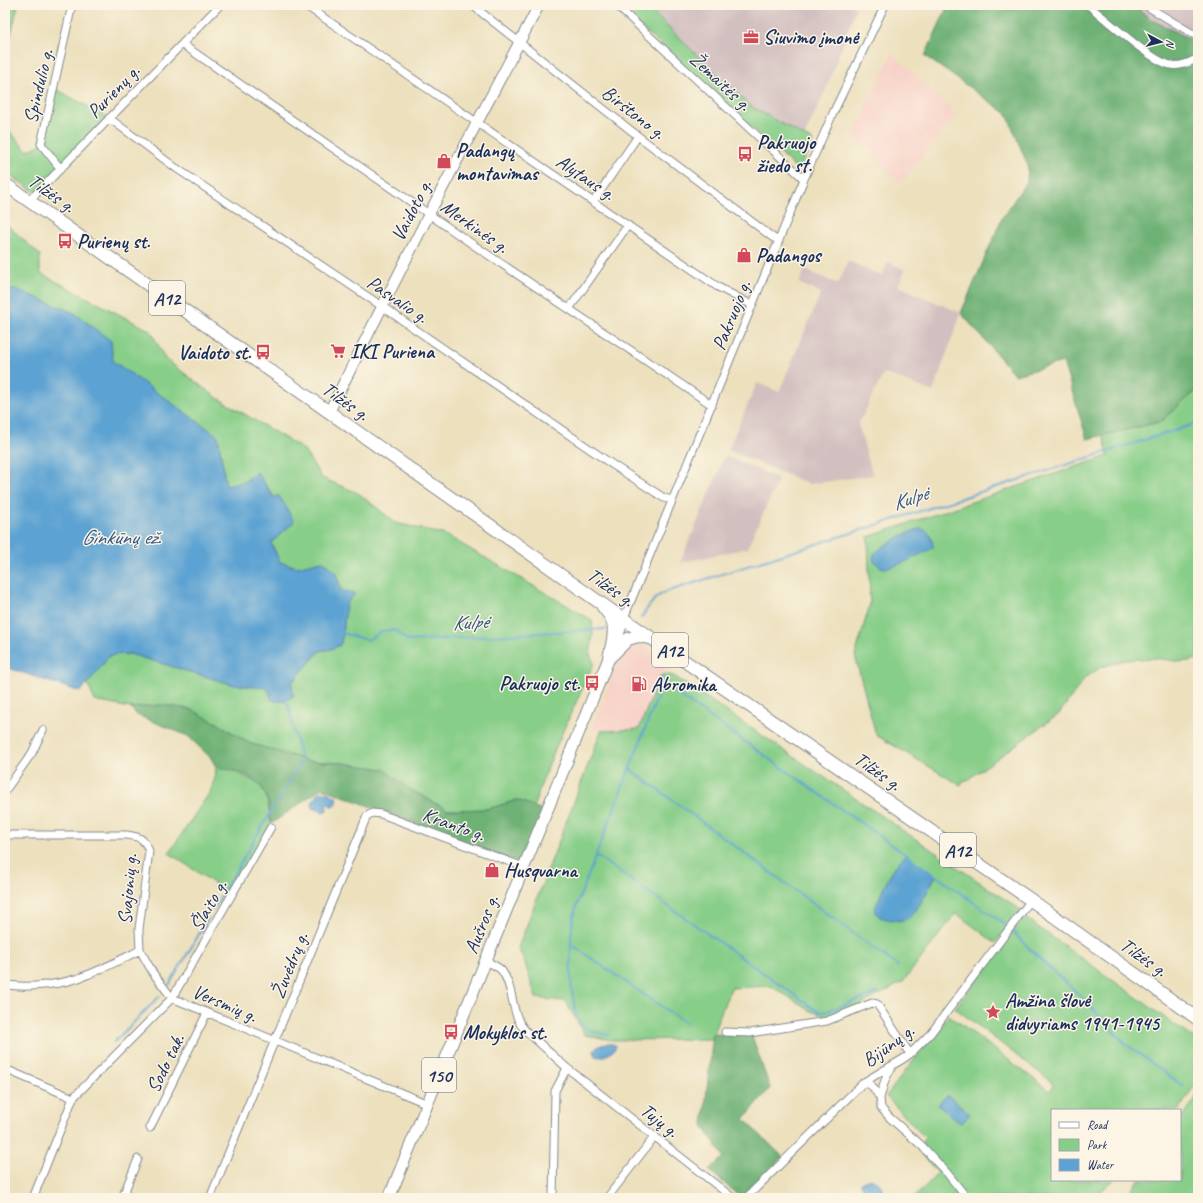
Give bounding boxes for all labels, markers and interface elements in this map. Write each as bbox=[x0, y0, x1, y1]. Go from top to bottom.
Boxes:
north arrow bbox=[1141, 22, 1181, 62]
place label: Siuvimo įmonė bbox=[763, 25, 860, 50]
office icon: Siuvimo įmonė bbox=[742, 28, 760, 46]
text: N bbox=[1163, 39, 1178, 50]
street label: Žemaitės g. bbox=[684, 46, 757, 116]
street label: Spindulio g. bbox=[18, 47, 59, 126]
street label: Purienų g. bbox=[82, 59, 145, 124]
street label: Birštono g. bbox=[597, 80, 671, 145]
place label: Pakruojo žiedo st. bbox=[757, 130, 817, 178]
place label: Padangų montavimas bbox=[456, 138, 540, 186]
bus stop icon: Pakruojo žiedo st. bbox=[736, 145, 754, 163]
street label: Alytaus g. bbox=[551, 149, 620, 206]
shop icon: Padangų montavimas bbox=[435, 152, 453, 170]
street label: Tilžės g. bbox=[23, 168, 80, 219]
street label: Vaidoto g. bbox=[385, 175, 438, 245]
street label: Merkinės g. bbox=[436, 194, 514, 259]
place label: Purienų st. bbox=[77, 229, 151, 254]
bus stop icon: Purienų st. bbox=[56, 232, 74, 250]
place label: Padangos bbox=[756, 243, 822, 268]
shop icon: Padangos bbox=[735, 246, 753, 264]
street label: Pasvalio g. bbox=[362, 270, 433, 329]
street label: Pakruojo g. bbox=[706, 277, 757, 354]
road number: A12 bbox=[149, 281, 185, 315]
place label: IKI Puriena bbox=[350, 339, 436, 364]
place label: Vaidoto st. bbox=[178, 340, 252, 365]
supermarket icon: IKI Puriena bbox=[329, 342, 347, 360]
bus stop icon: Vaidoto st. bbox=[254, 343, 272, 361]
street label: Tilžės g. bbox=[317, 376, 374, 427]
water label: Kulpė bbox=[889, 479, 936, 516]
water label: Ginkūnų ež. bbox=[81, 524, 162, 550]
street label: Tilžės g. bbox=[582, 562, 639, 613]
water label: Kulpė bbox=[452, 608, 494, 636]
road number: A12 bbox=[652, 633, 688, 667]
place label: Pakruojo st. bbox=[499, 671, 581, 696]
place label: Abromika bbox=[651, 672, 717, 697]
bus stop icon: Pakruojo st. bbox=[583, 674, 601, 692]
fuel station icon: Abromika bbox=[630, 675, 648, 693]
street label: Tilžės g. bbox=[849, 746, 906, 797]
street label: Kranto g. bbox=[419, 802, 488, 847]
road number: A12 bbox=[940, 833, 976, 867]
street label: Svajonių g. bbox=[112, 853, 143, 926]
place label: Husqvarna bbox=[504, 858, 579, 883]
shop icon: Husqvarna bbox=[483, 861, 501, 879]
street label: Šlaito g. bbox=[184, 875, 233, 935]
street label: Aušros g. bbox=[458, 891, 505, 957]
street label: Žuvėdrų g. bbox=[265, 928, 314, 1002]
street label: Tilžės g. bbox=[1115, 932, 1172, 983]
street label: Versmių g. bbox=[189, 979, 261, 1028]
place label: Amžina šlovė didvyriams 1941-1945 bbox=[1005, 988, 1161, 1036]
place icon: Amžina šlovė didvyriams 1941-1945 bbox=[984, 1003, 1002, 1021]
street label: Bijūnų g. bbox=[857, 1018, 919, 1073]
place label: Mokyklos st. bbox=[463, 1020, 548, 1046]
bus stop icon: Mokyklos st. bbox=[442, 1023, 460, 1041]
street label: Sodo tak. bbox=[141, 1030, 190, 1097]
road number: 150 bbox=[422, 1058, 456, 1092]
street label: Tujų g. bbox=[635, 1098, 684, 1143]
legend bbox=[1051, 1109, 1181, 1181]
text: Road bbox=[1087, 1117, 1109, 1133]
text: Park bbox=[1087, 1137, 1108, 1153]
text: Water bbox=[1087, 1157, 1115, 1173]

